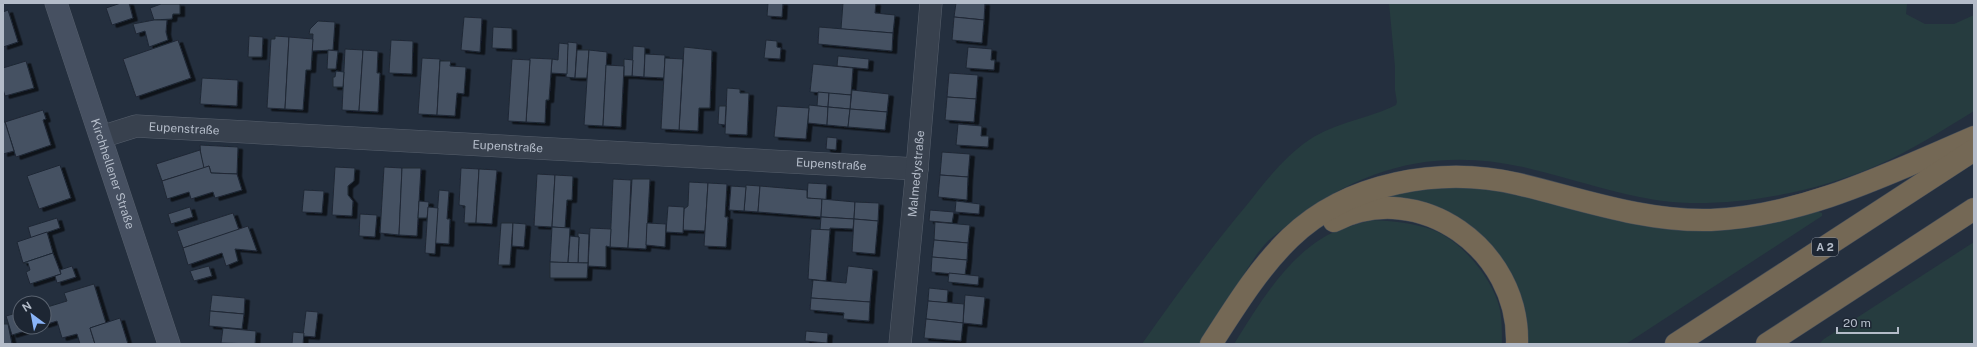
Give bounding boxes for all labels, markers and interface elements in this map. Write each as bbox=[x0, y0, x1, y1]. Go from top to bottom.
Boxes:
street label: Kirchhellener Straße bbox=[88, 117, 137, 231]
street label: Eupenstraße bbox=[148, 120, 220, 138]
street label: Malmedystraße bbox=[905, 130, 927, 218]
street label: Eupenstraße bbox=[472, 138, 544, 155]
street label: Eupenstraße bbox=[795, 155, 867, 173]
road number: A 2 bbox=[1812, 238, 1838, 256]
north arrow bbox=[12, 295, 52, 335]
text: N bbox=[20, 299, 34, 314]
scale bar bbox=[1837, 309, 1898, 335]
text: 20 m bbox=[1843, 316, 1871, 330]

